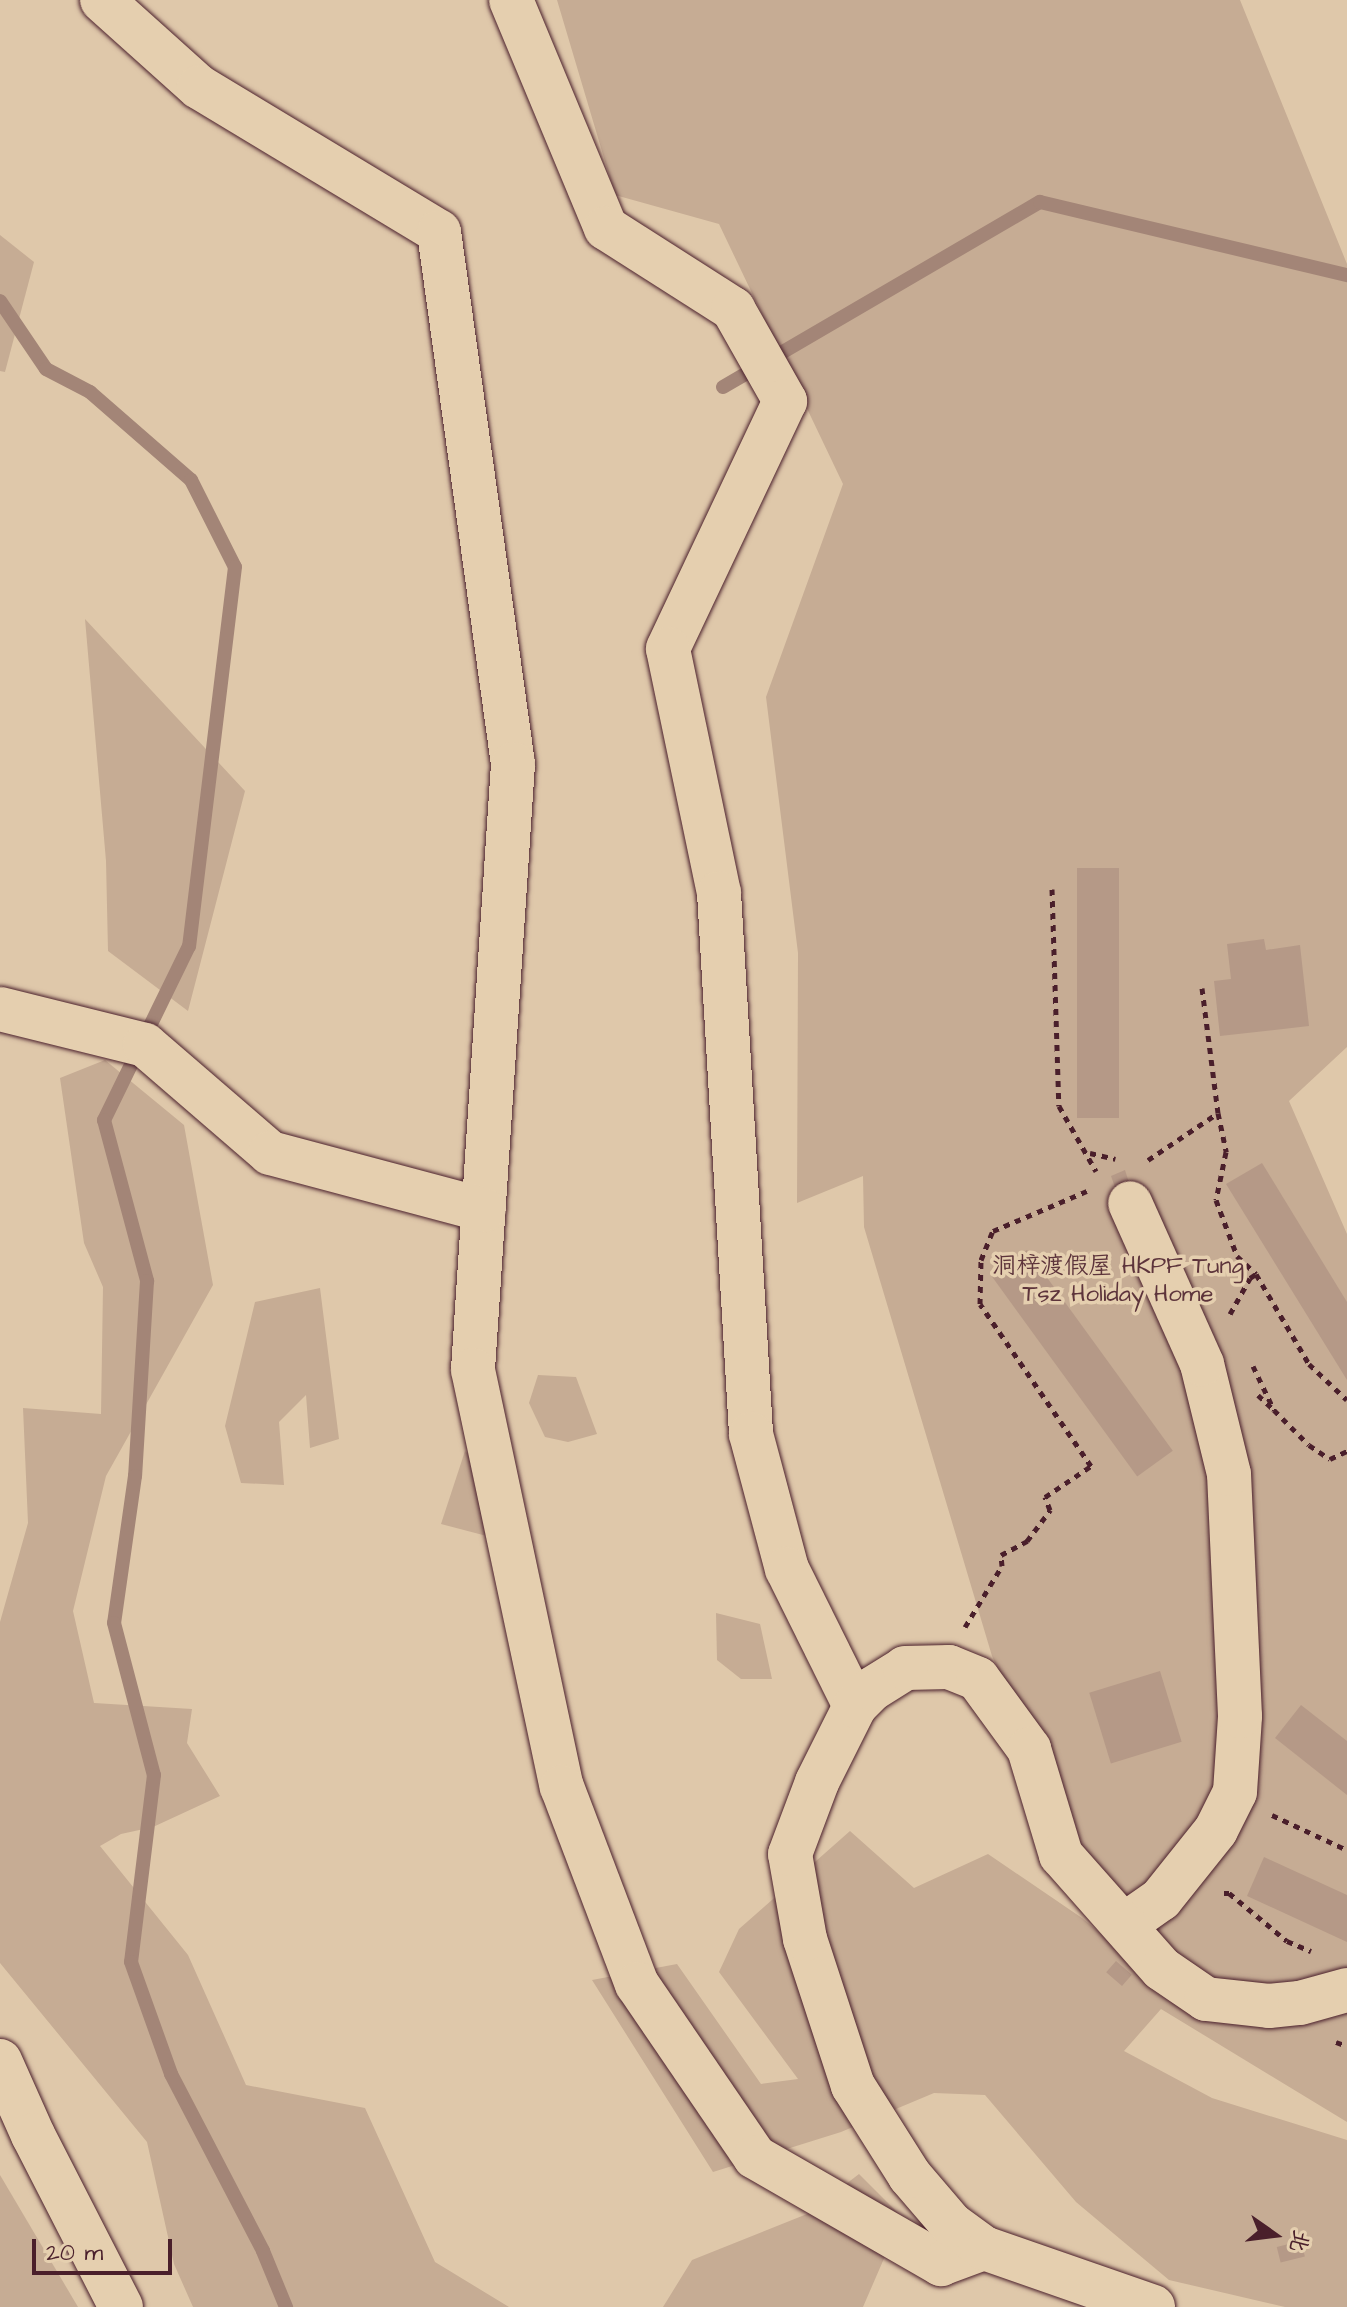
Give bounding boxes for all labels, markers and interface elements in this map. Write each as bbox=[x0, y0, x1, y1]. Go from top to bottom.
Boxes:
park label: 洞梓渡假屋 HKPF Tung Tsz Holiday Home bbox=[992, 1253, 1244, 1309]
north arrow bbox=[1235, 2195, 1315, 2275]
scale bar bbox=[36, 2223, 176, 2273]
text: 北 bbox=[1281, 2226, 1316, 2255]
text: 20 m bbox=[46, 2236, 103, 2270]

